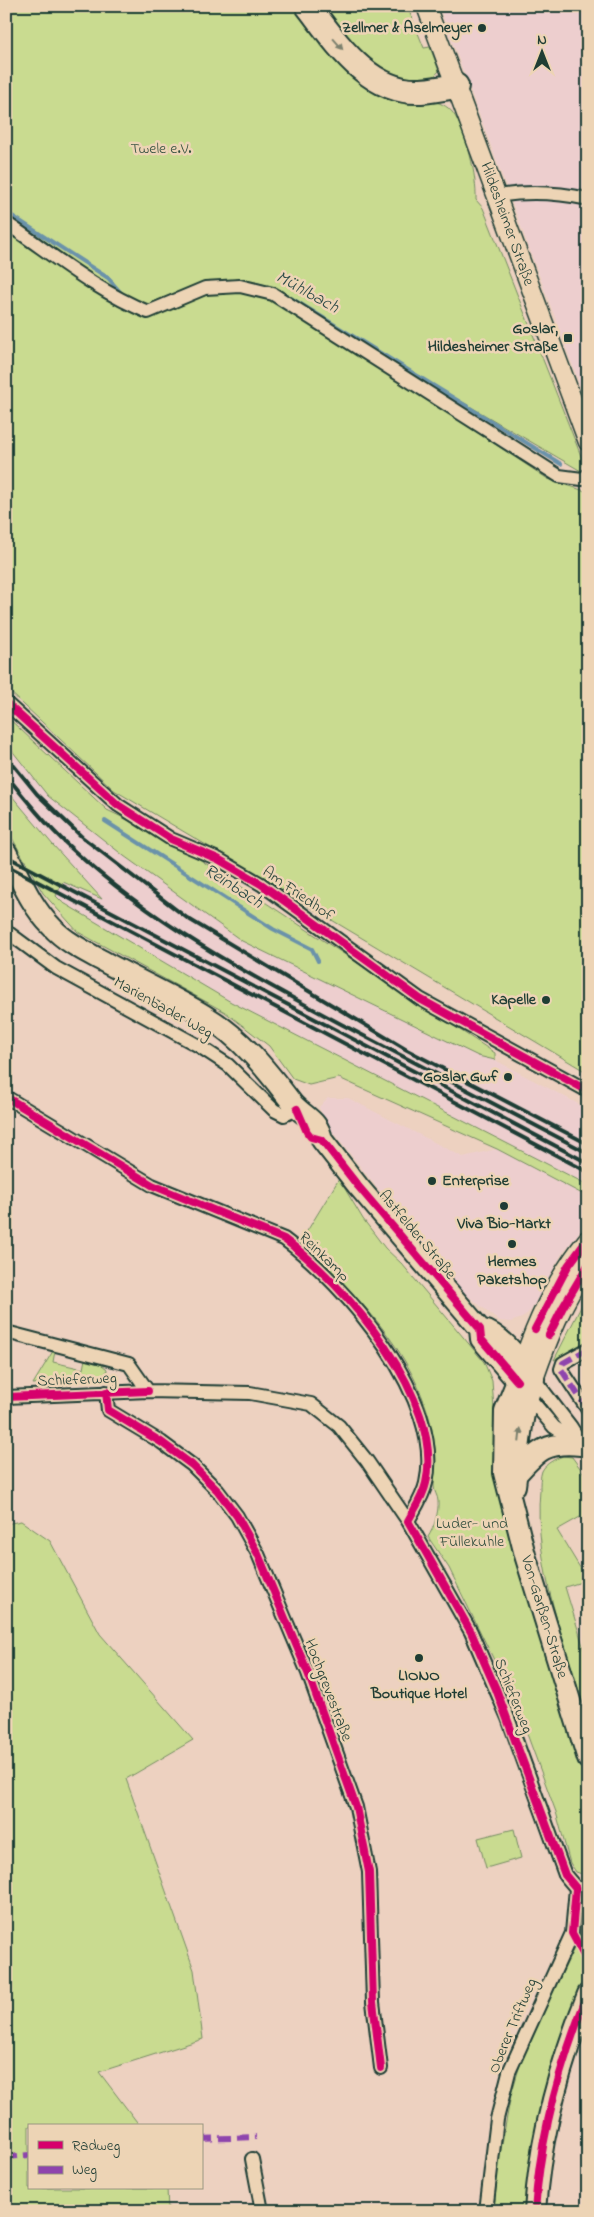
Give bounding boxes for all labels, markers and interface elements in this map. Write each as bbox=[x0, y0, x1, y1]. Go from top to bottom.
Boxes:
place label: Zellmer & Aselmeyer bbox=[342, 16, 473, 41]
marker: Zellmer & Aselmeyer bbox=[476, 22, 488, 34]
north arrow bbox=[516, 28, 566, 78]
text: N bbox=[537, 30, 547, 51]
one-way arrow bbox=[332, 38, 344, 50]
park label: Twele e.V. bbox=[131, 137, 191, 161]
street label: Hildesheimer Straße bbox=[473, 159, 541, 290]
water label: Mühlbach bbox=[271, 265, 344, 321]
place label: Goslar, Hildesheimer Straße bbox=[428, 317, 559, 359]
marker: Goslar, Hildesheimer Straße bbox=[562, 332, 574, 344]
water label: Reinbach bbox=[198, 858, 268, 916]
street label: Am Friedhof bbox=[257, 860, 339, 928]
street label: Marienbader Weg bbox=[109, 971, 217, 1045]
place label: Kapelle bbox=[491, 988, 537, 1012]
marker: Kapelle bbox=[540, 994, 552, 1006]
place label: Goslar Gwf bbox=[423, 1065, 499, 1089]
marker: Goslar Gwf bbox=[502, 1071, 514, 1083]
place label: Enterprise bbox=[442, 1169, 510, 1193]
marker: Enterprise bbox=[426, 1175, 438, 1187]
street label: Astfelder Straße bbox=[372, 1185, 462, 1286]
marker: Viva Bio-Markt bbox=[498, 1200, 510, 1212]
place label: Viva Bio-Markt bbox=[456, 1212, 551, 1236]
street label: Reinkamp bbox=[293, 1226, 355, 1288]
marker: Hermes Paketshop bbox=[506, 1238, 518, 1250]
place label: Hermes Paketshop bbox=[477, 1250, 547, 1292]
street label: Schieferweg bbox=[37, 1367, 117, 1393]
one-way arrow bbox=[516, 1427, 524, 1443]
park label: Luder- und Füllekuhle bbox=[436, 1512, 508, 1554]
street label: Von-Garßen-Straße bbox=[514, 1552, 574, 1682]
street label: Hochgrevestraße bbox=[297, 1635, 359, 1746]
marker: LIONO Boutique Hotel bbox=[413, 1652, 425, 1664]
street label: Schieferweg bbox=[487, 1655, 539, 1737]
place label: LIONO Boutique Hotel bbox=[370, 1664, 467, 1706]
street label: Oberer Triftweg bbox=[482, 1975, 544, 2077]
legend bbox=[28, 2124, 202, 2190]
text: Radweg bbox=[72, 2135, 120, 2158]
text: Weg bbox=[72, 2159, 97, 2182]

